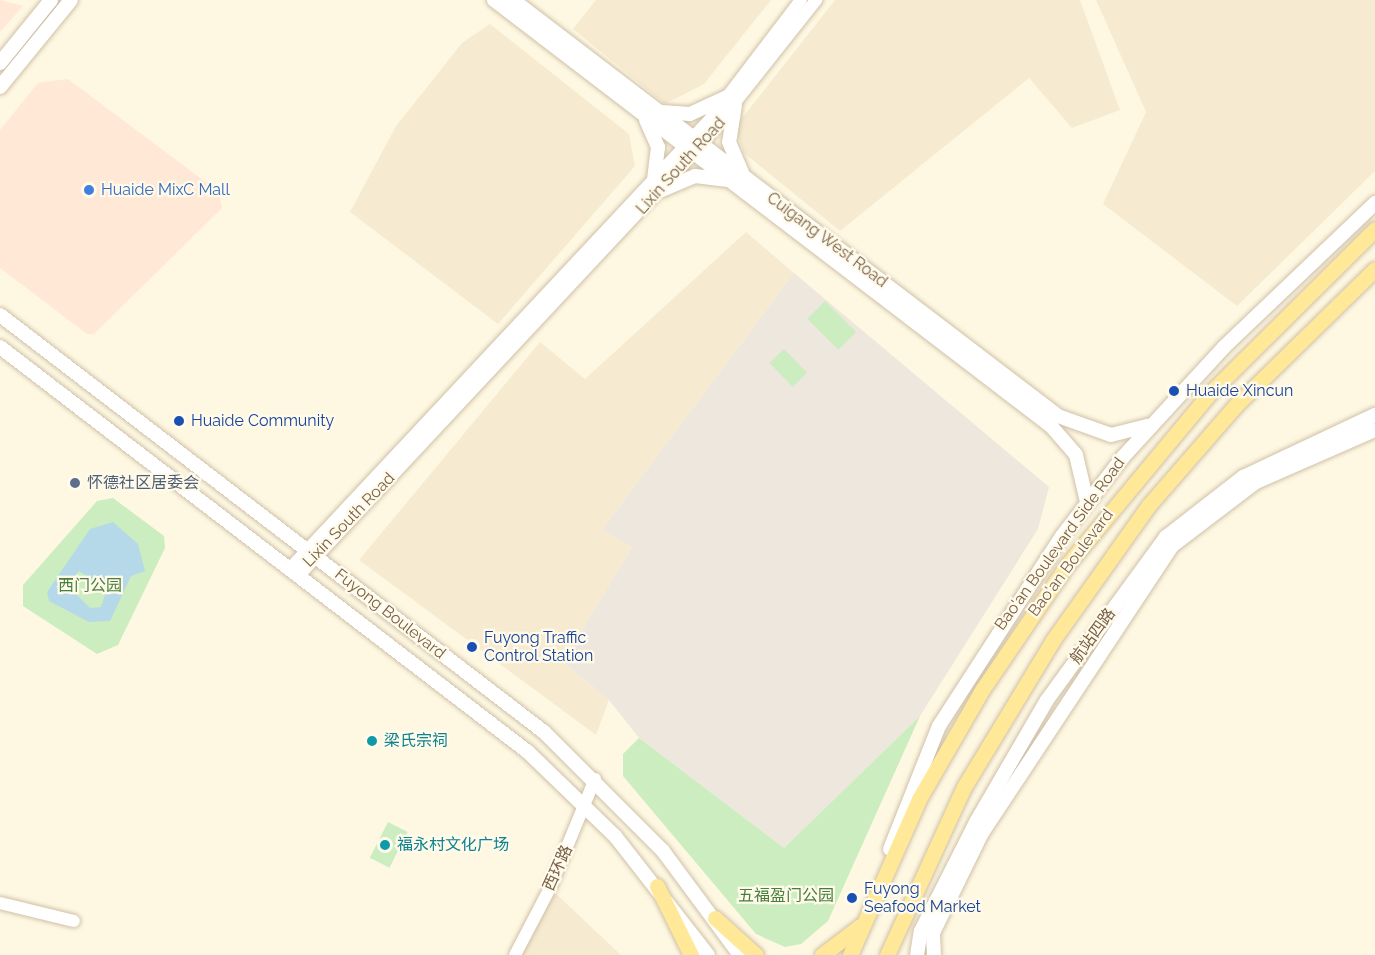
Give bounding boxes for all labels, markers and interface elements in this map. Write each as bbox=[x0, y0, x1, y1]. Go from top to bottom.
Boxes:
street label: Lixin South Road bbox=[632, 114, 730, 218]
place label: Huaide MixC Mall bbox=[101, 180, 230, 200]
marker: Huaide MixC Mall bbox=[82, 183, 96, 197]
street label: Cuigang West Road bbox=[763, 188, 891, 292]
place label: Huaide Xincun bbox=[1186, 381, 1293, 401]
marker: Huaide Xincun bbox=[1167, 384, 1181, 398]
place label: Huaide Community bbox=[191, 411, 334, 431]
marker: Huaide Community bbox=[172, 414, 186, 428]
street label: Bao'an Boulevard Side Road bbox=[991, 454, 1129, 634]
street label: Lixin South Road bbox=[299, 469, 399, 571]
place label: 怀德社区居委会 bbox=[87, 473, 199, 493]
marker: 怀德社区居委会 bbox=[68, 476, 82, 490]
street label: Bao'an Boulevard bbox=[1024, 506, 1118, 620]
street label: Fuyong Boulevard bbox=[331, 565, 449, 663]
park label: 西门公园 bbox=[58, 576, 122, 596]
street label: 航站四路 bbox=[1066, 604, 1120, 668]
place label: Fuyong Traffic Control Station bbox=[484, 628, 594, 666]
marker: Fuyong Traffic Control Station bbox=[465, 640, 479, 654]
place label: 梁氏宗祠 bbox=[384, 731, 448, 751]
marker: 梁氏宗祠 bbox=[365, 734, 379, 748]
place label: 福永村文化广场 bbox=[397, 835, 509, 855]
marker: 福永村文化广场 bbox=[378, 838, 392, 852]
street label: 西环路 bbox=[539, 842, 577, 894]
place label: Fuyong Seafood Market bbox=[864, 879, 981, 917]
park label: 五福盈门公园 bbox=[738, 886, 834, 906]
marker: Fuyong Seafood Market bbox=[845, 891, 859, 905]

